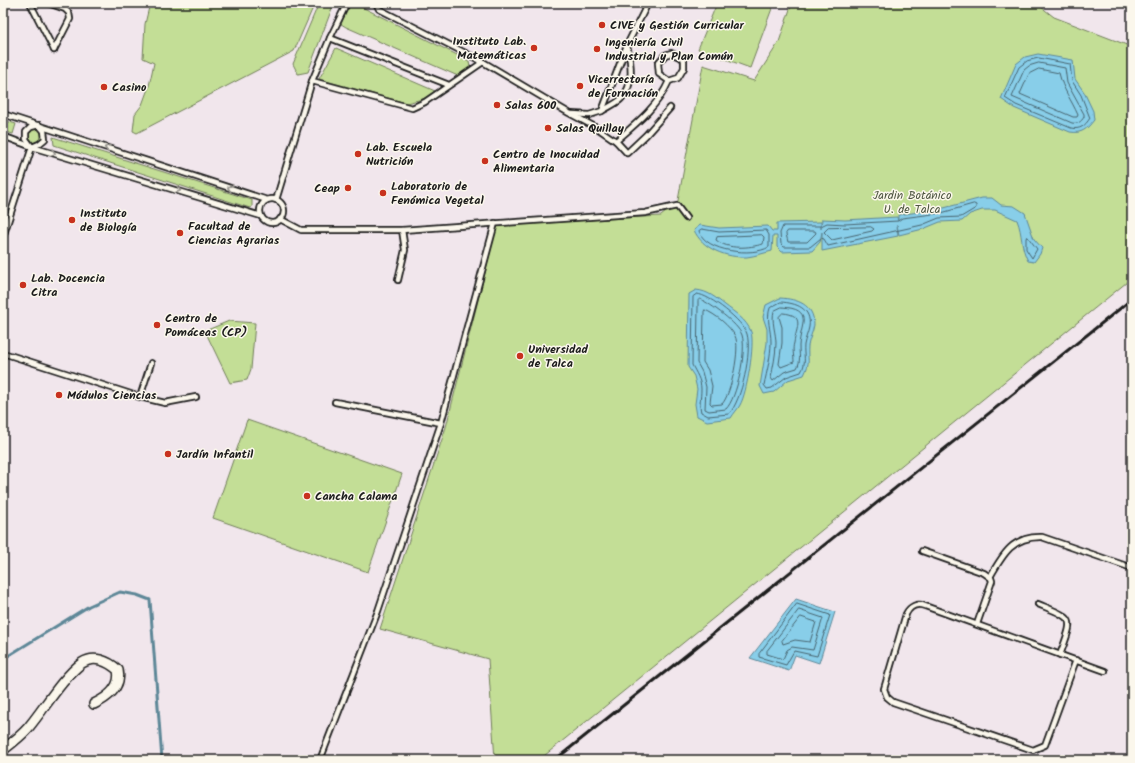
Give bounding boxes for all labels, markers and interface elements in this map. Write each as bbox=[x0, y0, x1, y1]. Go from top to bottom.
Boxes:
place label: CIVE y Gestión Curricular bbox=[610, 16, 744, 35]
marker: CIVE y Gestión Curricular bbox=[597, 20, 607, 30]
place label: Instituto Lab. Matemáticas bbox=[452, 32, 526, 65]
place label: Ingeniería Civil Industrial y Plan Común bbox=[605, 33, 734, 66]
marker: Instituto Lab. Matemáticas bbox=[529, 43, 539, 53]
marker: Ingeniería Civil Industrial y Plan Común bbox=[592, 44, 602, 54]
place label: Vicerrectoría de Formación bbox=[588, 70, 659, 103]
place label: Casino bbox=[112, 78, 147, 97]
marker: Vicerrectoría de Formación bbox=[575, 81, 585, 91]
marker: Casino bbox=[99, 82, 109, 92]
place label: Salas 600 bbox=[505, 96, 557, 115]
marker: Salas 600 bbox=[492, 100, 502, 110]
place label: Salas Quillay bbox=[556, 119, 625, 138]
marker: Salas Quillay bbox=[543, 123, 553, 133]
place label: Lab. Escuela Nutrición bbox=[366, 138, 432, 171]
one-way arrow bbox=[103, 144, 110, 153]
place label: Centro de Inocuidad Alimentaria bbox=[493, 145, 600, 178]
one-way arrow bbox=[49, 148, 56, 157]
marker: Lab. Escuela Nutrición bbox=[353, 149, 363, 159]
marker: Centro de Inocuidad Alimentaria bbox=[480, 156, 490, 166]
place label: Laboratorio de Fenómica Vegetal bbox=[391, 177, 484, 210]
place label: Ceap bbox=[314, 179, 341, 198]
marker: Ceap bbox=[343, 183, 353, 193]
one-way arrow bbox=[227, 184, 234, 193]
one-way arrow bbox=[174, 186, 181, 194]
park label: Jardin Botánico U. de Talca bbox=[873, 186, 951, 219]
marker: Laboratorio de Fenómica Vegetal bbox=[378, 188, 388, 198]
place label: Instituto de Biología bbox=[80, 204, 137, 237]
marker: Instituto de Biología bbox=[67, 215, 77, 225]
place label: Facultad de Ciencias Agrarias bbox=[188, 217, 280, 250]
marker: Facultad de Ciencias Agrarias bbox=[175, 228, 185, 238]
place label: Lab. Docencia Citra bbox=[31, 269, 105, 302]
marker: Lab. Docencia Citra bbox=[18, 280, 28, 290]
place label: Centro de Pomáceas (CP) bbox=[165, 309, 247, 342]
marker: Centro de Pomáceas (CP) bbox=[152, 320, 162, 330]
place label: Universidad de Talca bbox=[528, 340, 588, 373]
marker: Universidad de Talca bbox=[515, 351, 525, 361]
place label: Módulos Ciencias bbox=[67, 386, 157, 405]
marker: Módulos Ciencias bbox=[54, 390, 64, 400]
place label: Jardín Infantil bbox=[176, 445, 254, 464]
marker: Jardín Infantil bbox=[163, 449, 173, 459]
place label: Cancha Calama bbox=[315, 487, 397, 506]
marker: Cancha Calama bbox=[302, 491, 312, 501]

